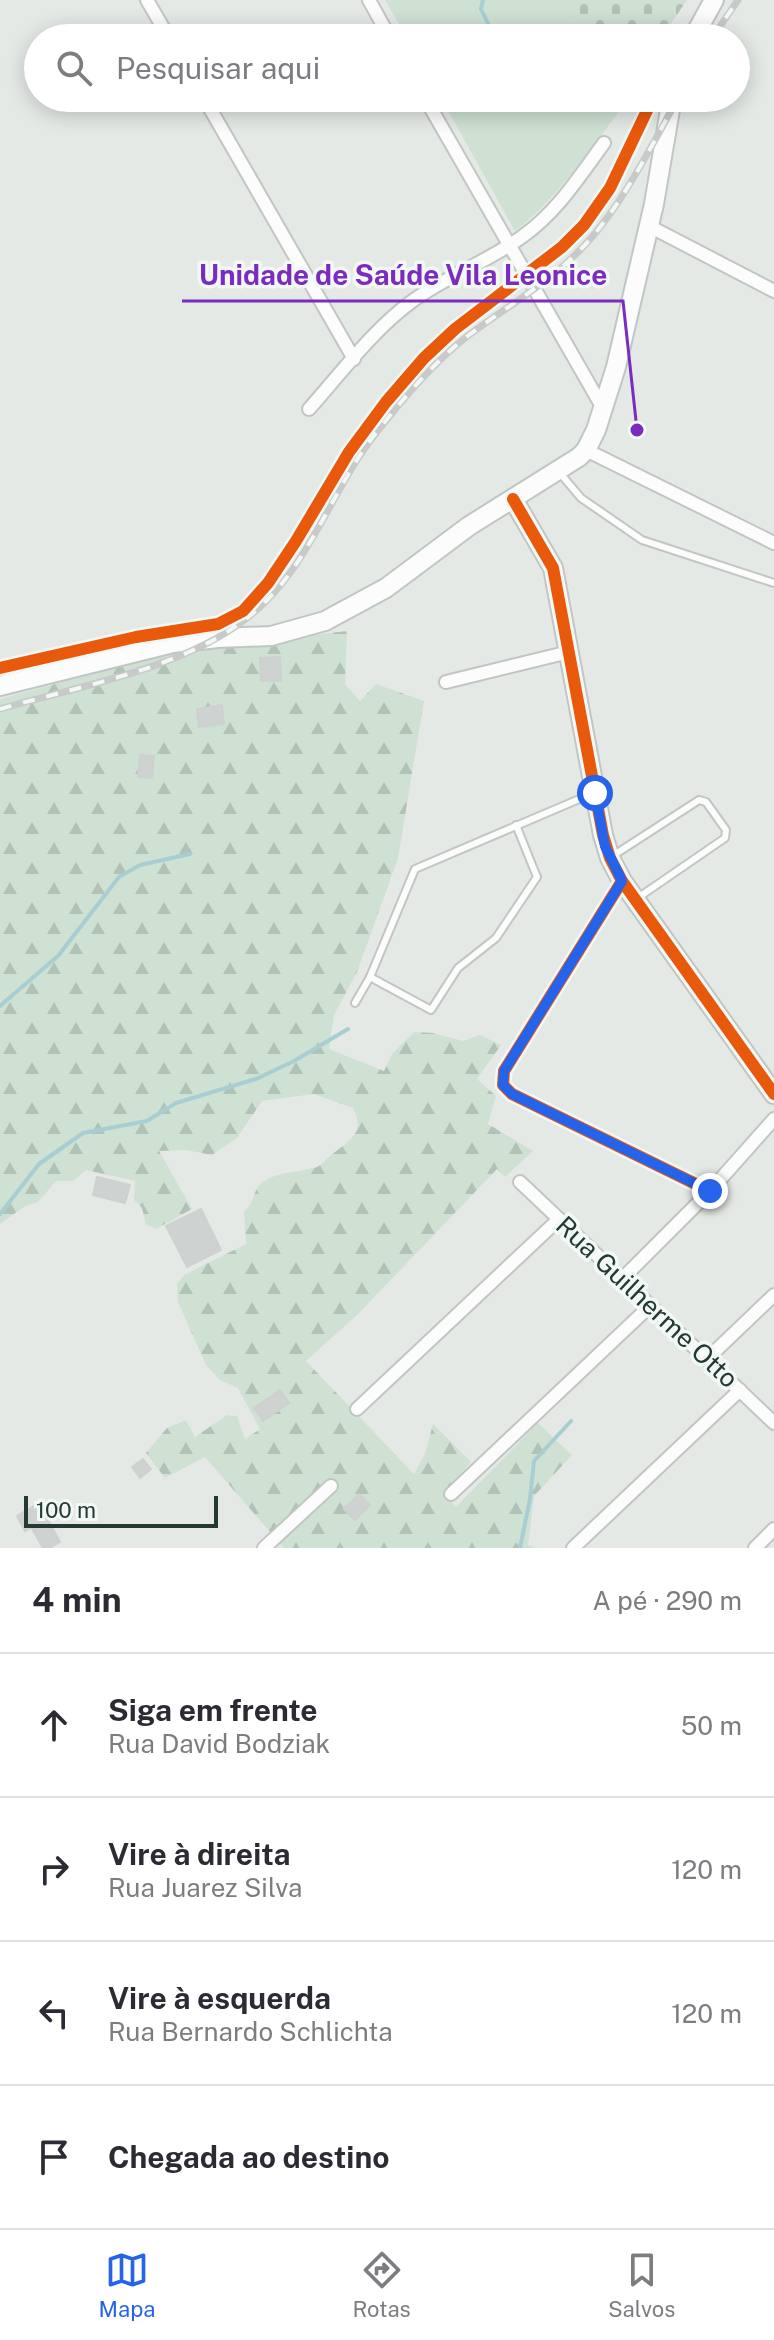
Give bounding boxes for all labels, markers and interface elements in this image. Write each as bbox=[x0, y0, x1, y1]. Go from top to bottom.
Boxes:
search box bbox=[24, 24, 750, 112]
icon: search bbox=[52, 46, 96, 90]
text: Pesquisar aqui bbox=[116, 50, 320, 86]
callout: Unidade de Saúde Vila Leonice bbox=[182, 249, 623, 301]
text: Unidade de Saúde Vila Leonice bbox=[199, 258, 607, 291]
route start bbox=[577, 775, 613, 811]
route end bbox=[692, 1173, 728, 1209]
street label: Rua Guilherme Otto bbox=[550, 1209, 745, 1394]
scale bar bbox=[24, 1492, 218, 1528]
text: 100 m bbox=[36, 1497, 96, 1523]
text: 4 min bbox=[32, 1580, 122, 1620]
text: A pé · 290 m bbox=[592, 1585, 742, 1616]
text: Siga em frente bbox=[108, 1692, 318, 1728]
icon: ahead bbox=[32, 1703, 76, 1747]
text: 50 m bbox=[681, 1710, 742, 1741]
text: Rua David Bodziak bbox=[108, 1728, 330, 1759]
text: Vire à direita bbox=[108, 1836, 291, 1872]
icon: right bbox=[32, 1847, 76, 1891]
text: 120 m bbox=[671, 1854, 742, 1885]
text: Rua Juarez Silva bbox=[108, 1872, 303, 1903]
text: Vire à esquerda bbox=[108, 1980, 331, 2016]
icon: left bbox=[32, 1991, 76, 2035]
text: 120 m bbox=[671, 1998, 742, 2029]
text: Rua Bernardo Schlichta bbox=[108, 2016, 393, 2047]
icon: arrive bbox=[32, 2135, 76, 2179]
text: Chegada ao destino bbox=[108, 2139, 389, 2175]
tab: Mapa bbox=[99, 2248, 155, 2322]
tab: Rotas bbox=[353, 2248, 411, 2322]
tab: Salvos bbox=[608, 2248, 675, 2322]

